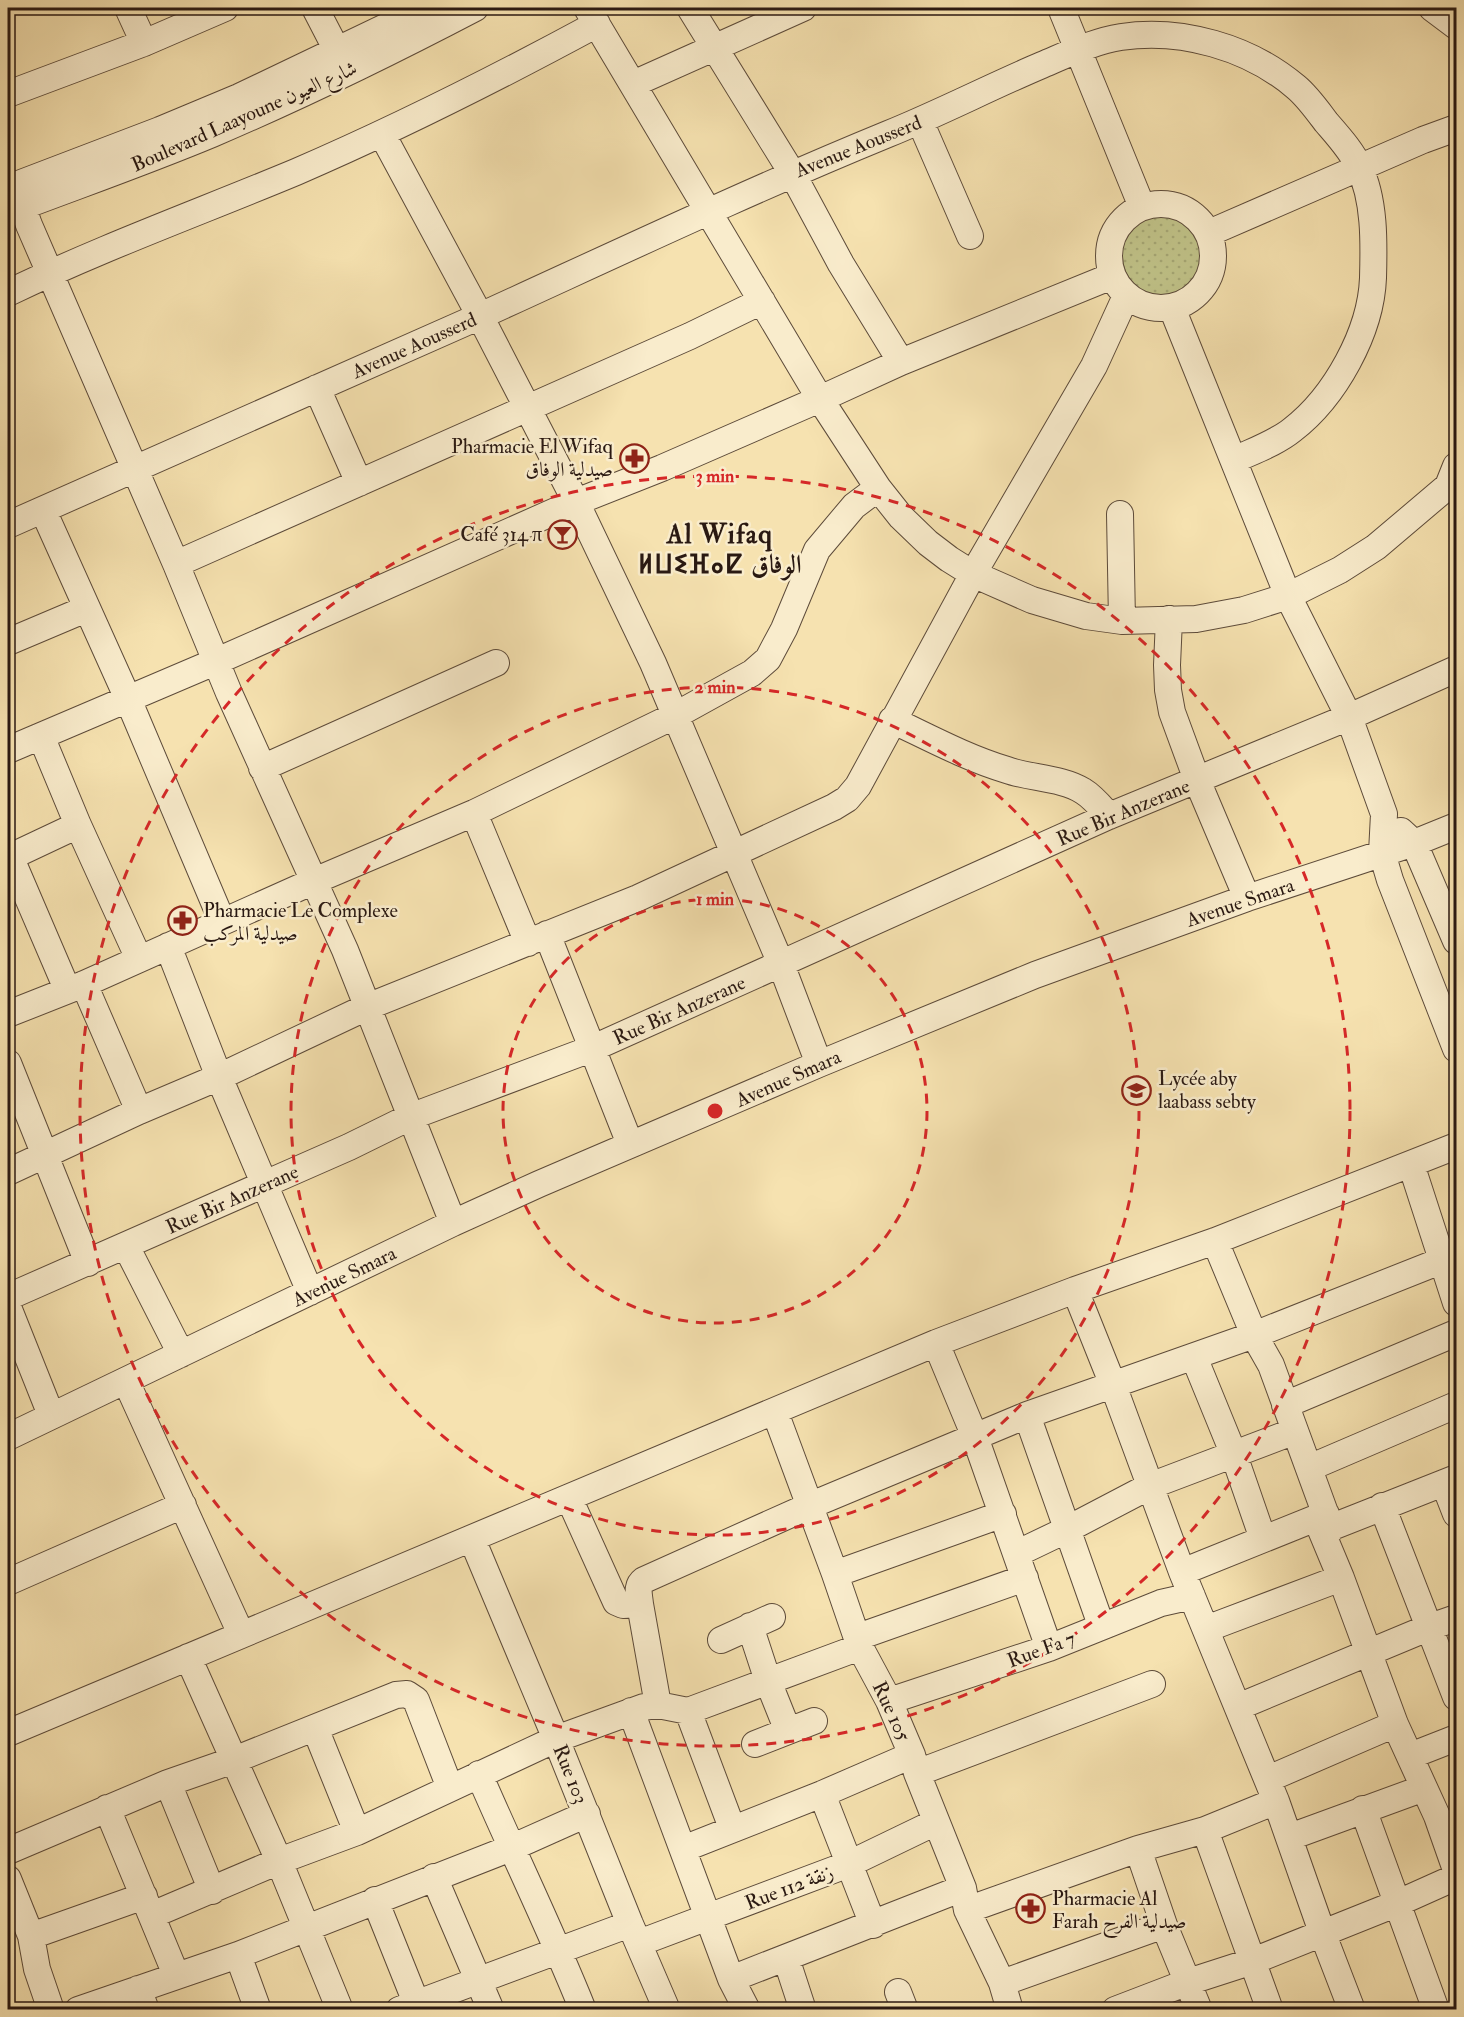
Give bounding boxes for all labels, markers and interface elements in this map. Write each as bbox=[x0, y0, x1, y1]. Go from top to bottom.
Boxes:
street label: Boulevard Laayoune شارع العيون bbox=[128, 55, 363, 182]
street label: Avenue Aousserd bbox=[790, 110, 925, 184]
street label: Avenue Aousserd bbox=[347, 307, 481, 385]
place label: Pharmacie El Wifaq صيدلية الوفاق bbox=[451, 434, 614, 482]
pharmacy icon: Pharmacie El Wifaq صيدلية الوفاق bbox=[618, 442, 650, 474]
text: 3 min bbox=[696, 465, 735, 488]
bar icon: Café 314 π bbox=[547, 518, 579, 550]
district label: Al Wifaq ⵍⵡⵉⴼⴰⵇ الوفاق bbox=[638, 519, 802, 581]
place label: Café 314 π bbox=[460, 522, 542, 547]
text: 2 min bbox=[695, 676, 736, 699]
street label: Rue Bir Anzerane bbox=[1053, 773, 1194, 852]
street label: Avenue Smara bbox=[1182, 872, 1298, 933]
text: 1 min bbox=[696, 888, 735, 911]
place label: Pharmacie Le Complexe صيدلية المركب bbox=[203, 898, 398, 947]
pharmacy icon: Pharmacie Le Complexe صيدلية المركب bbox=[166, 905, 198, 937]
street label: Rue Bir Anzerane bbox=[609, 970, 749, 1051]
street label: Avenue Smara bbox=[731, 1044, 845, 1113]
place label: Lycée aby laabass sebty bbox=[1158, 1066, 1257, 1114]
school or university icon: Lycée aby laabass sebty bbox=[1121, 1074, 1153, 1106]
centre of rings bbox=[705, 1101, 725, 1121]
street label: Rue Bir Anzerane bbox=[162, 1159, 302, 1240]
street label: Avenue Smara bbox=[287, 1240, 401, 1313]
street label: Rue Fa 7 bbox=[1004, 1626, 1079, 1673]
street label: Rue 105 bbox=[867, 1677, 916, 1745]
street label: Rue 103 bbox=[547, 1741, 594, 1808]
street label: Rue 112 زنقة bbox=[741, 1859, 837, 1916]
place label: Pharmacie Al Farah صيدلية الفرح bbox=[1052, 1886, 1187, 1939]
pharmacy icon: Pharmacie Al Farah صيدلية الفرح bbox=[1015, 1893, 1047, 1925]

